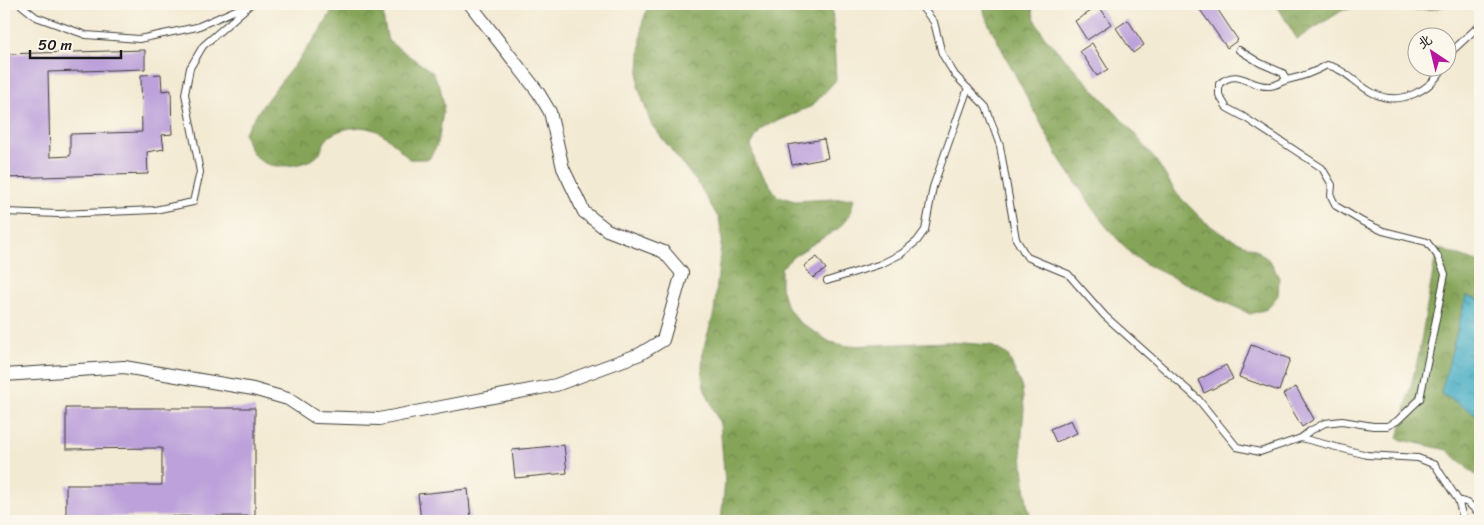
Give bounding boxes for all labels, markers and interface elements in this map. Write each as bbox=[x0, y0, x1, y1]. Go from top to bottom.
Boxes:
scale bar bbox=[30, 28, 121, 60]
north arrow bbox=[1406, 28, 1456, 78]
text: 北 bbox=[1412, 28, 1438, 56]
text: 50 m bbox=[38, 32, 73, 58]

